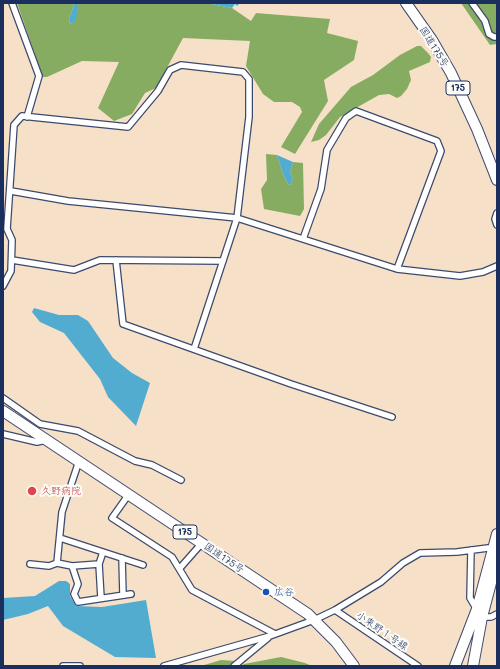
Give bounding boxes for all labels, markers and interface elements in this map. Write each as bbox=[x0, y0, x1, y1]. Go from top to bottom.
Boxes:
street label: 国道175号 bbox=[417, 24, 451, 70]
road number: 175 bbox=[446, 81, 470, 95]
marker: 久野病院 bbox=[26, 485, 38, 497]
place label: 久野病院 bbox=[41, 485, 81, 497]
road number: 175 bbox=[173, 525, 197, 539]
street label: 国道175号 bbox=[202, 540, 246, 576]
place label: 広谷 bbox=[274, 586, 294, 598]
marker: 広谷 bbox=[261, 587, 271, 597]
street label: 小束野１号線 bbox=[354, 609, 410, 653]

